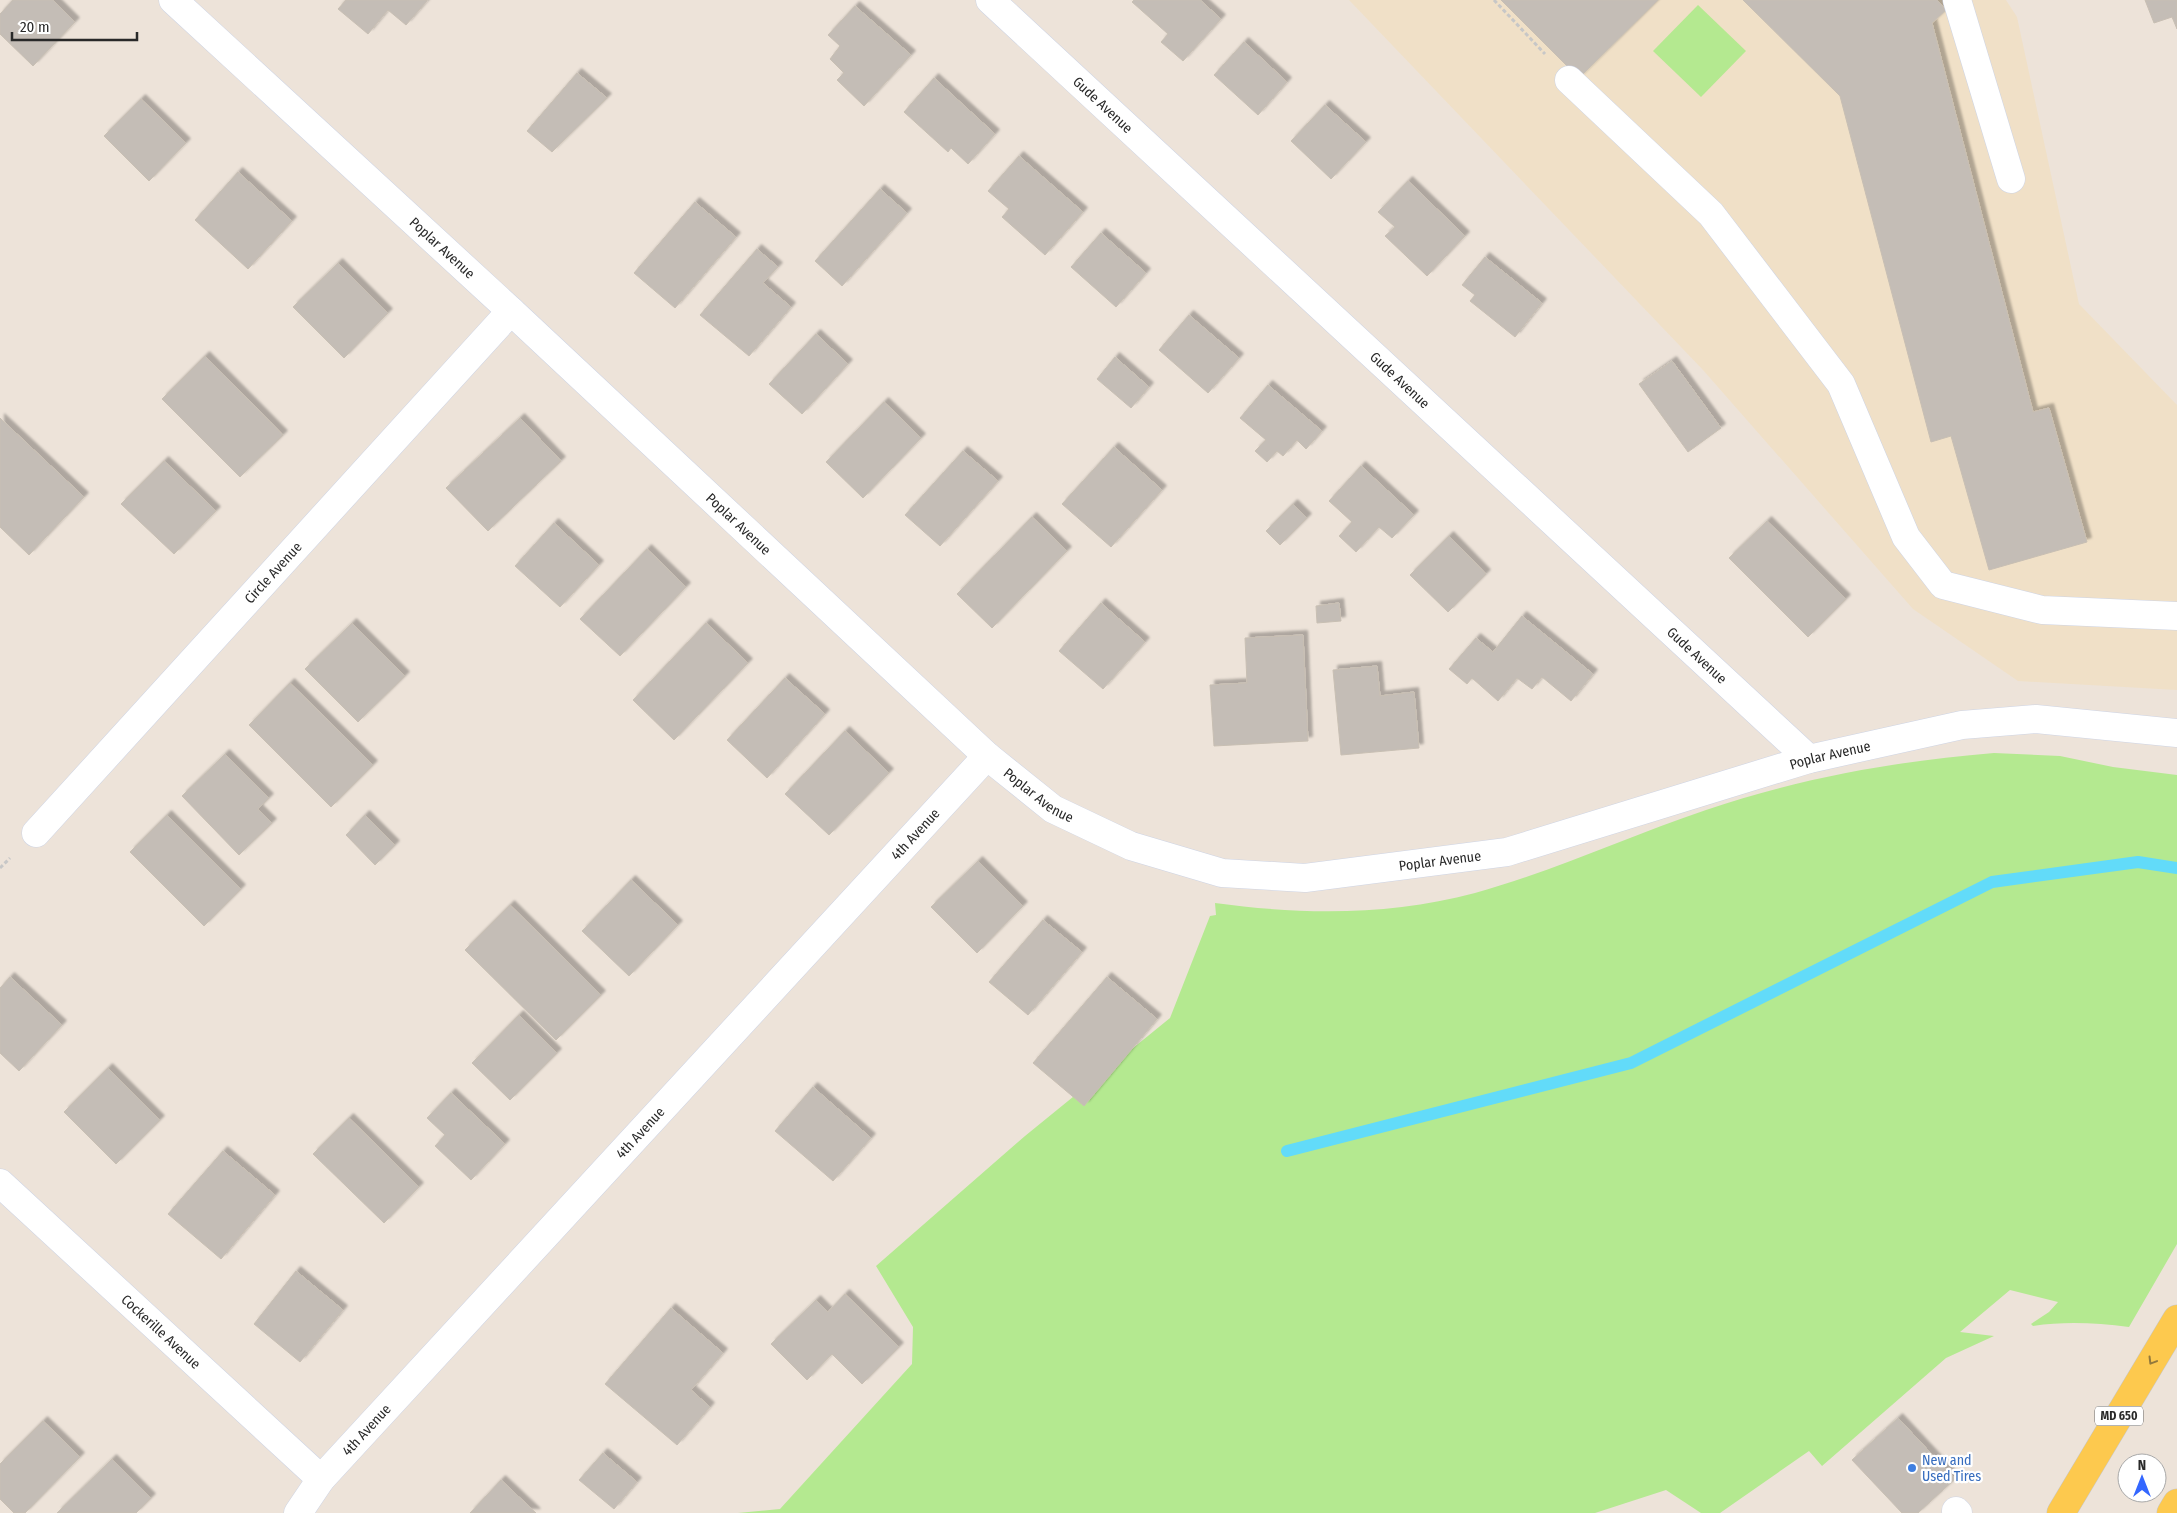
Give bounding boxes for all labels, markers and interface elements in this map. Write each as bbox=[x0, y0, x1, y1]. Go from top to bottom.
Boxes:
scale bar bbox=[12, 10, 138, 42]
text: 20 m bbox=[20, 18, 50, 36]
street label: Gude Avenue bbox=[1069, 73, 1136, 137]
street label: Poplar Avenue bbox=[406, 214, 478, 282]
street label: Gude Avenue bbox=[1366, 349, 1433, 412]
street label: Poplar Avenue bbox=[702, 490, 774, 559]
street label: Circle Avenue bbox=[241, 539, 306, 607]
street label: Gude Avenue bbox=[1663, 624, 1730, 687]
street label: Poplar Avenue bbox=[1788, 738, 1872, 773]
street label: Poplar Avenue bbox=[1000, 765, 1076, 826]
street label: 4th Avenue bbox=[888, 805, 944, 864]
street label: Poplar Avenue bbox=[1398, 847, 1482, 875]
street label: 4th Avenue bbox=[612, 1104, 668, 1162]
street label: Cockerille Avenue bbox=[118, 1291, 204, 1373]
one-way arrow bbox=[2149, 1355, 2159, 1364]
street label: 4th Avenue bbox=[339, 1401, 395, 1459]
road number: MD 650 bbox=[2095, 1406, 2143, 1425]
place label: New and Used Tires bbox=[1922, 1452, 1981, 1485]
north arrow bbox=[2117, 1453, 2167, 1503]
text: N bbox=[2138, 1457, 2146, 1474]
marker: New and Used Tires bbox=[1906, 1462, 1918, 1474]

